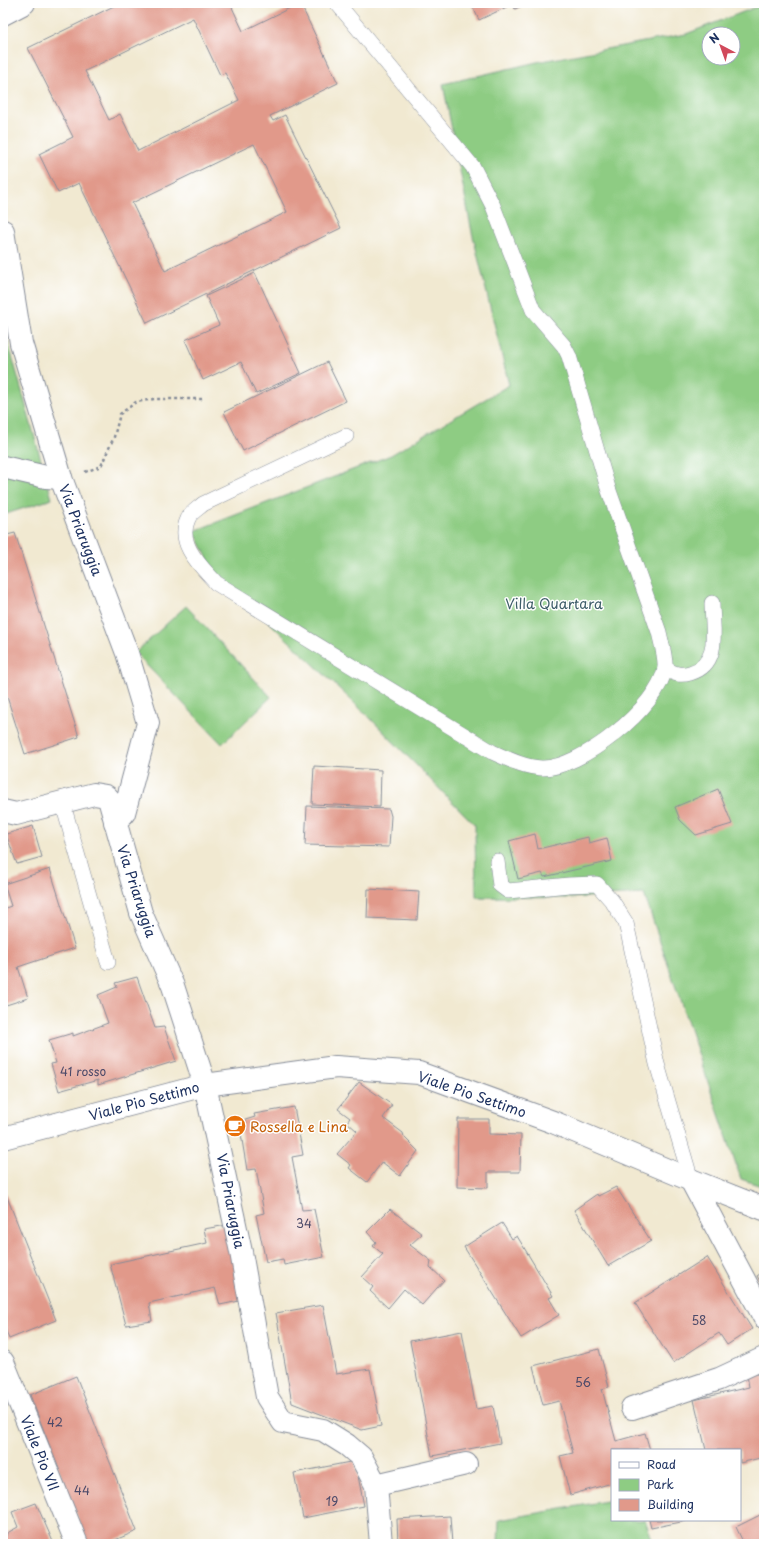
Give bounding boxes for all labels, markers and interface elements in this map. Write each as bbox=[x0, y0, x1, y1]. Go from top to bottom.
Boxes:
north arrow bbox=[701, 26, 741, 66]
text: N bbox=[705, 29, 723, 47]
street label: Via Priaruggia bbox=[54, 481, 108, 579]
park label: Villa Quartara bbox=[505, 593, 603, 614]
street label: Via Priaruggia bbox=[112, 842, 162, 941]
house number: 41 rosso bbox=[60, 1062, 106, 1080]
street label: Viale Pio Settimo bbox=[415, 1066, 529, 1123]
street label: Viale Pio Settimo bbox=[86, 1076, 202, 1126]
cafe icon: Rossella e Lina bbox=[222, 1113, 248, 1139]
place label: Rossella e Lina bbox=[250, 1116, 348, 1137]
street label: Via Priaruggia bbox=[211, 1152, 251, 1251]
house number: 34 bbox=[296, 1214, 312, 1232]
house number: 58 bbox=[691, 1311, 707, 1329]
house number: 56 bbox=[575, 1373, 591, 1391]
street label: Viale Pio VII bbox=[15, 1412, 65, 1494]
house number: 42 bbox=[47, 1413, 63, 1431]
legend bbox=[611, 1449, 741, 1521]
text: Road bbox=[647, 1455, 676, 1473]
text: Park bbox=[647, 1475, 674, 1493]
house number: 44 bbox=[74, 1481, 90, 1499]
house number: 19 bbox=[326, 1492, 338, 1510]
text: Building bbox=[647, 1495, 694, 1513]

